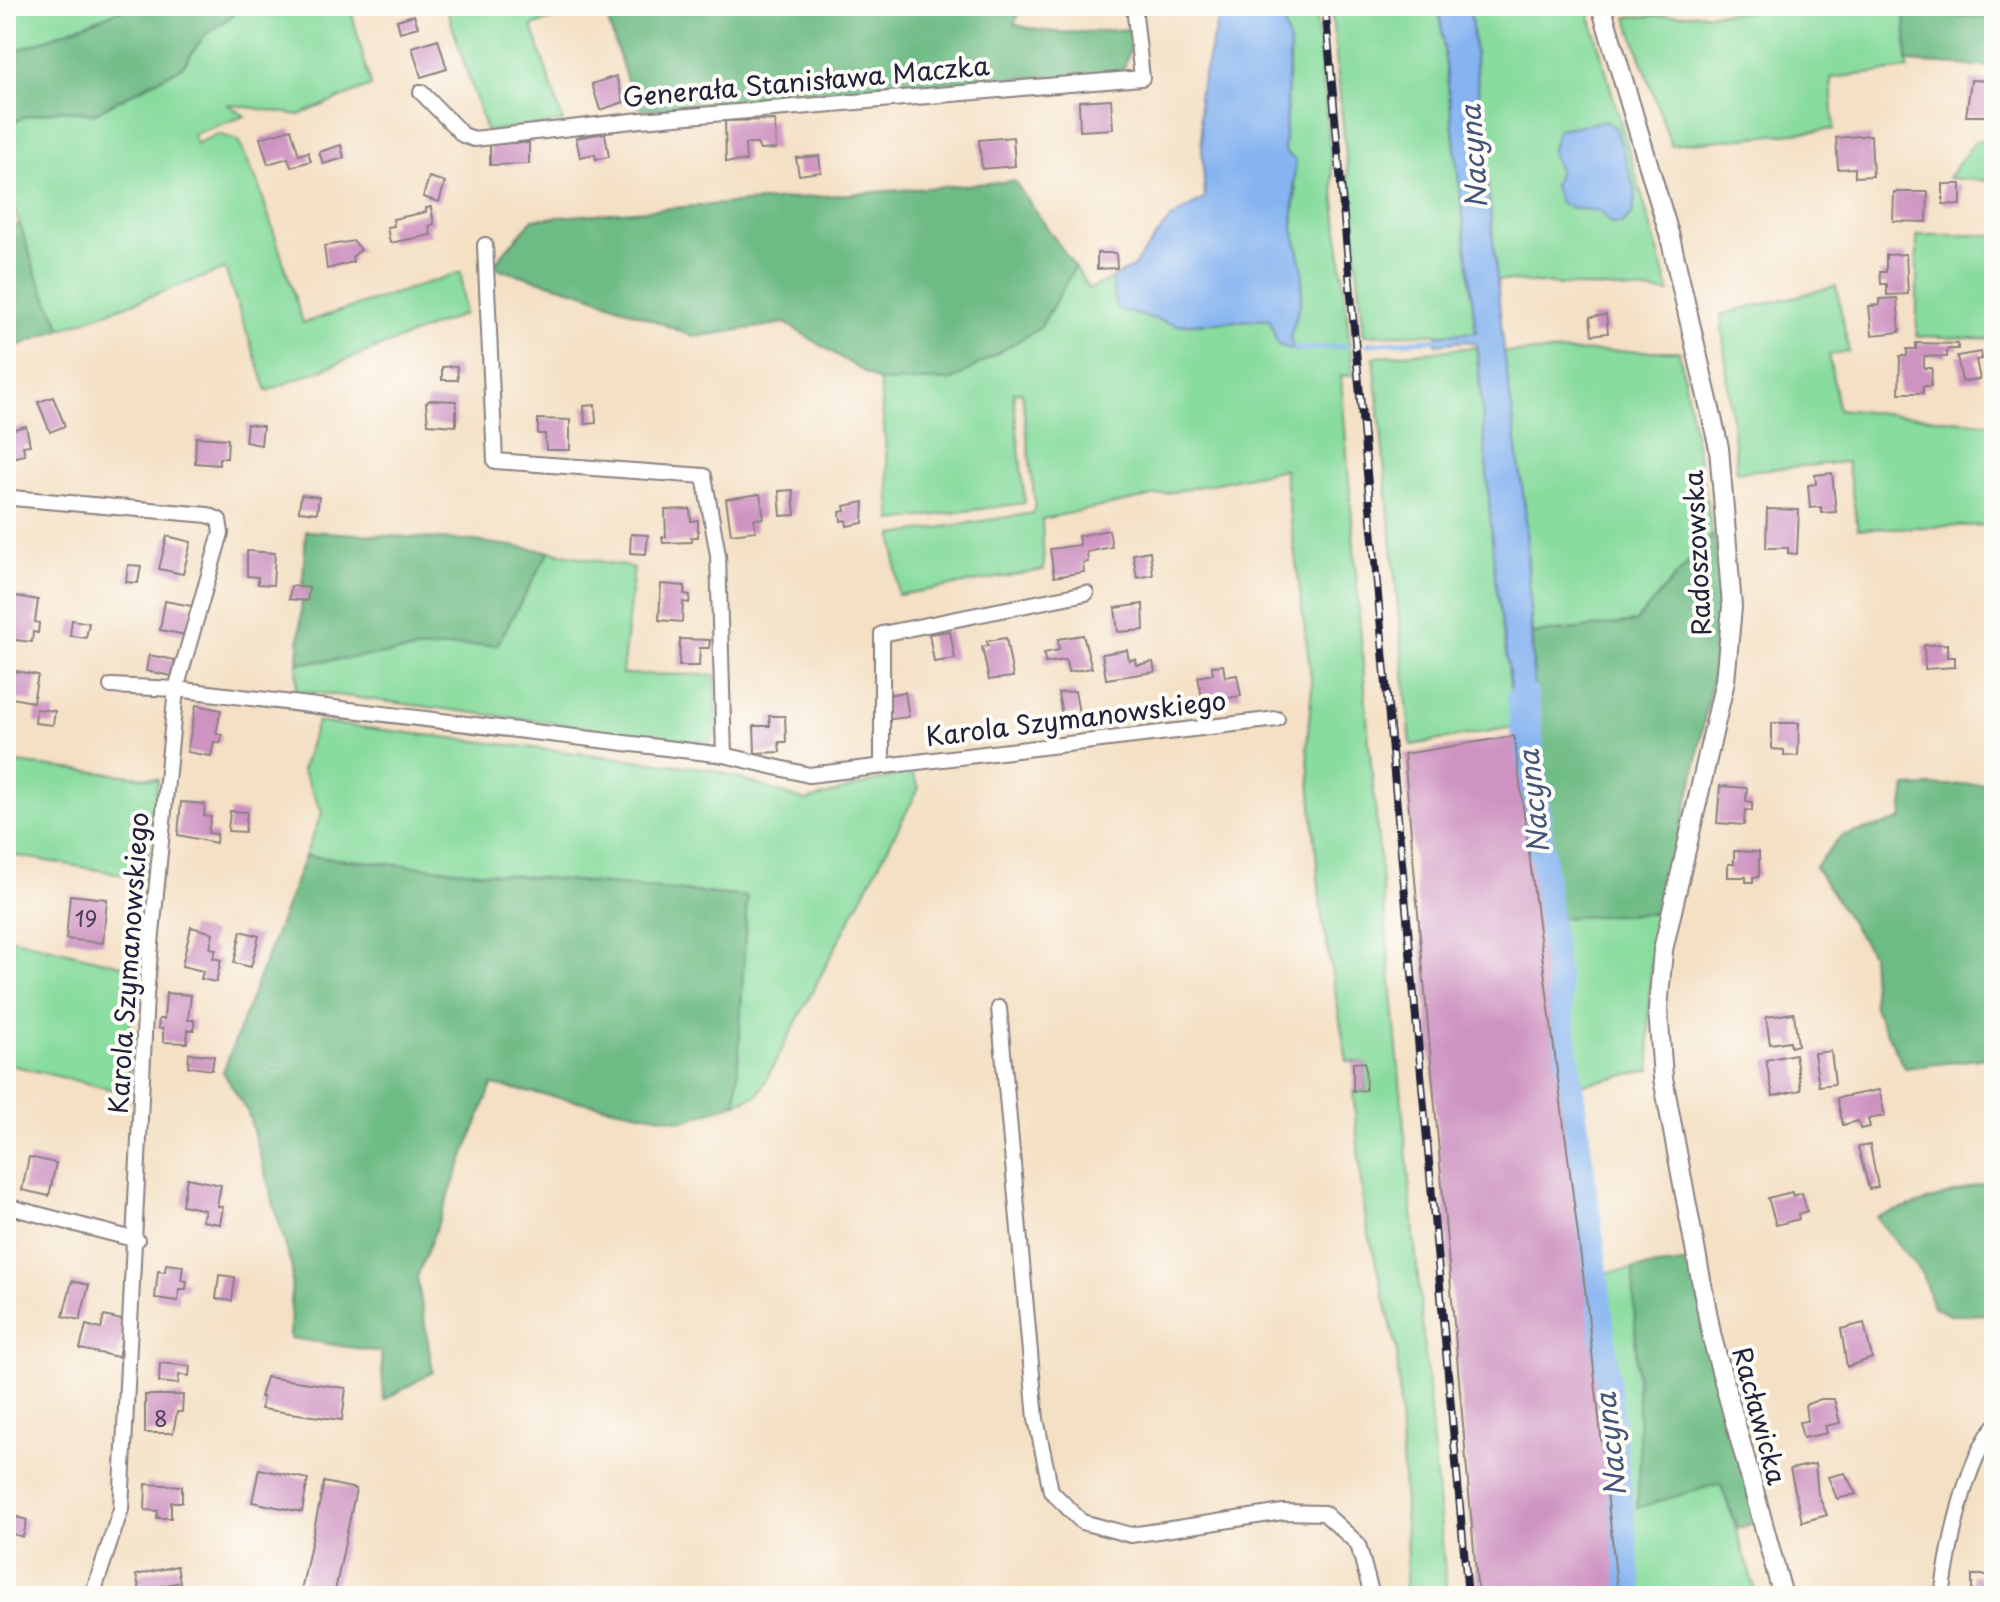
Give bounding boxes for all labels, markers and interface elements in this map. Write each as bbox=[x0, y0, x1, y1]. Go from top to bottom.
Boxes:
street label: Generała Stanisława Maczka bbox=[621, 45, 992, 116]
water label: Nacyna bbox=[1447, 103, 1498, 211]
street label: Radoszowska bbox=[1673, 469, 1720, 637]
street label: Karola Szymanowskiego bbox=[923, 680, 1228, 755]
water label: Nacyna bbox=[1506, 747, 1559, 856]
street label: Karola Szymanowskiego bbox=[97, 811, 158, 1115]
house number: 19 bbox=[75, 901, 97, 934]
street label: Racławicka bbox=[1723, 1343, 1798, 1489]
water label: Nacyna bbox=[1583, 1390, 1636, 1499]
house number: 8 bbox=[154, 1401, 168, 1434]

